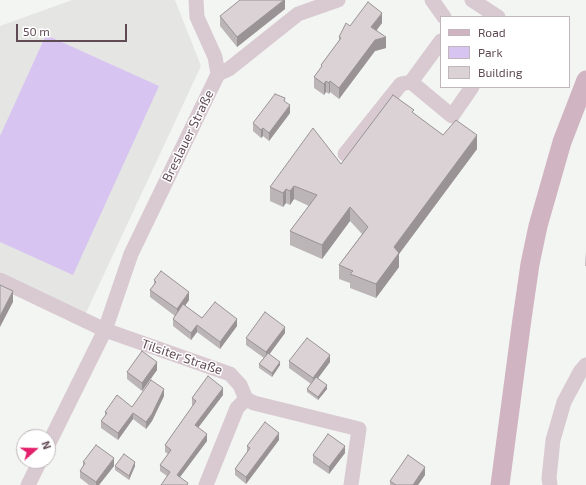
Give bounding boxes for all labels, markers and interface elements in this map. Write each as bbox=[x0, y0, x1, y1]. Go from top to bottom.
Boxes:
scale bar bbox=[18, 16, 129, 42]
legend bbox=[440, 16, 570, 88]
text: 50 m bbox=[23, 24, 50, 38]
text: Road bbox=[478, 25, 506, 39]
text: Park bbox=[478, 45, 503, 59]
text: Building bbox=[478, 65, 522, 79]
street label: Breslauer Straße bbox=[159, 87, 217, 185]
street label: Tilsiter Straße bbox=[139, 336, 225, 378]
north arrow bbox=[16, 429, 56, 469]
text: N bbox=[39, 439, 54, 451]

